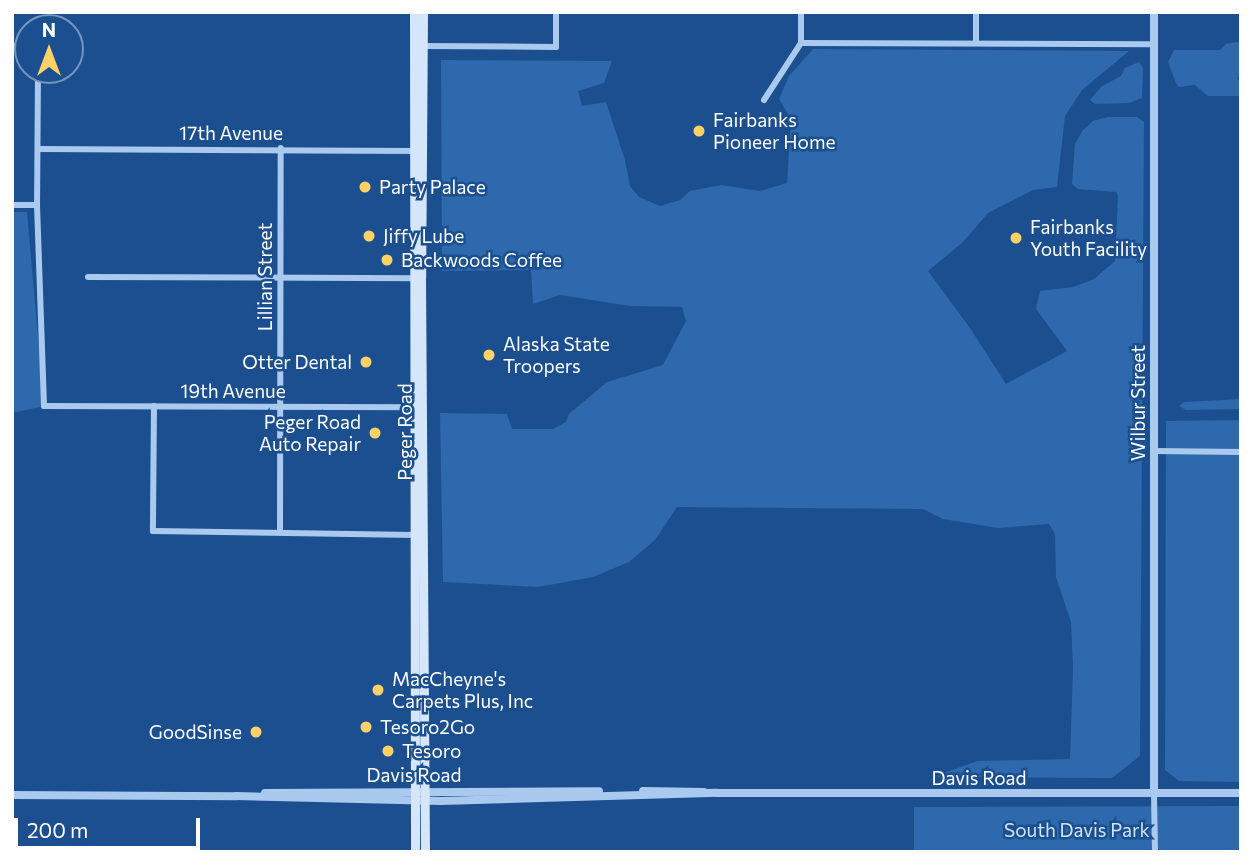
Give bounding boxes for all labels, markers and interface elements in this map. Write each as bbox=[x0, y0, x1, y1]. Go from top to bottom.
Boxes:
north arrow bbox=[14, 14, 84, 84]
text: N bbox=[42, 18, 56, 41]
place label: Fairbanks Pioneer Home bbox=[713, 109, 836, 153]
street label: 17th Avenue bbox=[179, 122, 283, 144]
marker: Fairbanks Pioneer Home bbox=[691, 123, 707, 139]
place label: Party Palace bbox=[379, 176, 486, 198]
marker: Party Palace bbox=[357, 179, 373, 195]
place label: Fairbanks Youth Facility bbox=[1030, 216, 1147, 260]
street label: Lillian Street bbox=[254, 223, 276, 331]
place label: Jiffy Lube bbox=[383, 225, 464, 247]
marker: Jiffy Lube bbox=[361, 228, 377, 244]
marker: Fairbanks Youth Facility bbox=[1008, 230, 1024, 246]
place label: Backwoods Coffee bbox=[401, 249, 562, 271]
marker: Backwoods Coffee bbox=[379, 252, 395, 268]
place label: Alaska State Troopers bbox=[503, 333, 610, 377]
street label: Wilbur Street bbox=[1127, 345, 1149, 461]
marker: Alaska State Troopers bbox=[481, 347, 497, 363]
place label: Otter Dental bbox=[242, 351, 352, 373]
marker: Otter Dental bbox=[358, 354, 374, 370]
street label: 19th Avenue bbox=[180, 380, 286, 402]
street label: Peger Road bbox=[394, 383, 416, 481]
place label: Peger Road Auto Repair bbox=[259, 411, 361, 455]
marker: Peger Road Auto Repair bbox=[367, 425, 383, 441]
place label: MacCheyne's Carpets Plus, Inc bbox=[392, 668, 533, 712]
marker: MacCheyne's Carpets Plus, Inc bbox=[370, 682, 386, 698]
place label: Tesoro2Go bbox=[380, 716, 475, 738]
marker: Tesoro2Go bbox=[358, 719, 374, 735]
place label: GoodSinse bbox=[149, 721, 242, 743]
marker: GoodSinse bbox=[248, 724, 264, 740]
place label: Tesoro bbox=[402, 740, 461, 762]
marker: Tesoro bbox=[380, 743, 396, 759]
street label: Davis Road bbox=[367, 764, 461, 786]
street label: Davis Road bbox=[932, 767, 1026, 789]
scale bar bbox=[18, 804, 203, 848]
text: 200 m bbox=[27, 817, 88, 842]
park label: South Davis Park bbox=[1004, 819, 1150, 841]

